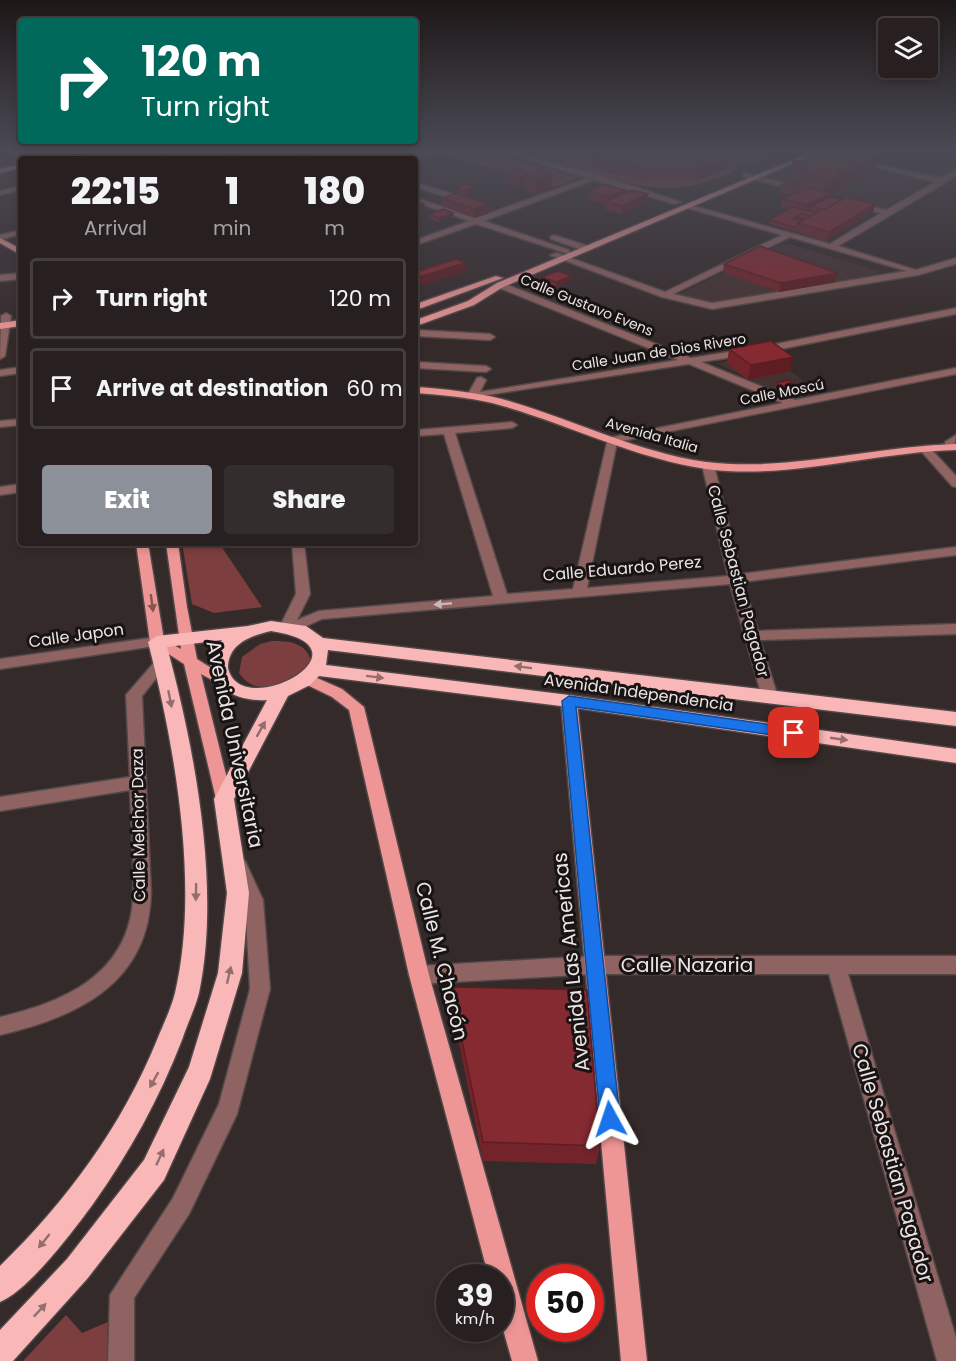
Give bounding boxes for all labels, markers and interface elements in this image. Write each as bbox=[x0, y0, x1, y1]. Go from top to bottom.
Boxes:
map controls bbox=[878, 18, 938, 78]
button: layers bbox=[878, 18, 938, 78]
text: 120 m bbox=[141, 32, 262, 91]
icon: right bbox=[42, 42, 120, 120]
text: Turn right bbox=[141, 88, 270, 125]
text: 22:15 bbox=[71, 166, 160, 217]
text: 1 bbox=[225, 166, 239, 217]
text: 180 bbox=[304, 166, 365, 217]
text: Arrival bbox=[84, 214, 147, 242]
text: min bbox=[213, 214, 251, 242]
text: m bbox=[324, 214, 345, 242]
street label: Calle Gustavo Evens bbox=[517, 269, 657, 341]
icon: right bbox=[45, 282, 78, 315]
text: Turn right bbox=[96, 283, 207, 314]
text: 120 m bbox=[329, 283, 391, 314]
street label: Calle Juan de Dios Rivero bbox=[571, 328, 748, 376]
icon: arrive bbox=[45, 372, 78, 405]
text: Arrive at destination bbox=[96, 373, 328, 404]
text: 60 m bbox=[346, 373, 403, 404]
street label: Calle Moscú bbox=[738, 374, 826, 410]
street label: Avenida Italia bbox=[603, 412, 701, 458]
button: Exit bbox=[42, 465, 212, 534]
button: Share bbox=[224, 465, 394, 534]
street label: Calle Sebastian Pagador bbox=[702, 482, 775, 680]
street label: Calle Eduardo Perez bbox=[542, 550, 702, 587]
one-way arrow bbox=[147, 594, 156, 613]
one-way arrow bbox=[433, 599, 452, 609]
street label: Calle Japon bbox=[27, 617, 125, 654]
street label: Avenida Universitaria bbox=[199, 638, 271, 850]
one-way arrow bbox=[513, 663, 532, 672]
street label: Avenida Independencia bbox=[543, 668, 735, 717]
one-way arrow bbox=[366, 672, 385, 682]
one-way arrow bbox=[166, 690, 175, 709]
pin bbox=[768, 707, 819, 758]
icon: arrive bbox=[777, 716, 810, 749]
one-way arrow bbox=[256, 720, 266, 737]
one-way arrow bbox=[829, 735, 848, 744]
street label: Calle Melchor Daza bbox=[126, 748, 151, 902]
street label: Avenida Las Americas bbox=[546, 851, 596, 1073]
street label: Calle M. Chacón bbox=[409, 879, 475, 1043]
one-way arrow bbox=[192, 883, 201, 902]
street label: Calle Nazaria bbox=[621, 951, 753, 979]
one-way arrow bbox=[225, 965, 234, 984]
street label: Calle Sebastian Pagador bbox=[845, 1040, 941, 1286]
one-way arrow bbox=[149, 1072, 159, 1089]
position arrow bbox=[578, 1087, 642, 1151]
one-way arrow bbox=[155, 1148, 164, 1165]
one-way arrow bbox=[37, 1233, 50, 1249]
speed limit sign: 50 bbox=[526, 1264, 604, 1342]
text: 39 bbox=[457, 1274, 493, 1317]
one-way arrow bbox=[33, 1302, 47, 1317]
text: km/h bbox=[455, 1308, 495, 1329]

